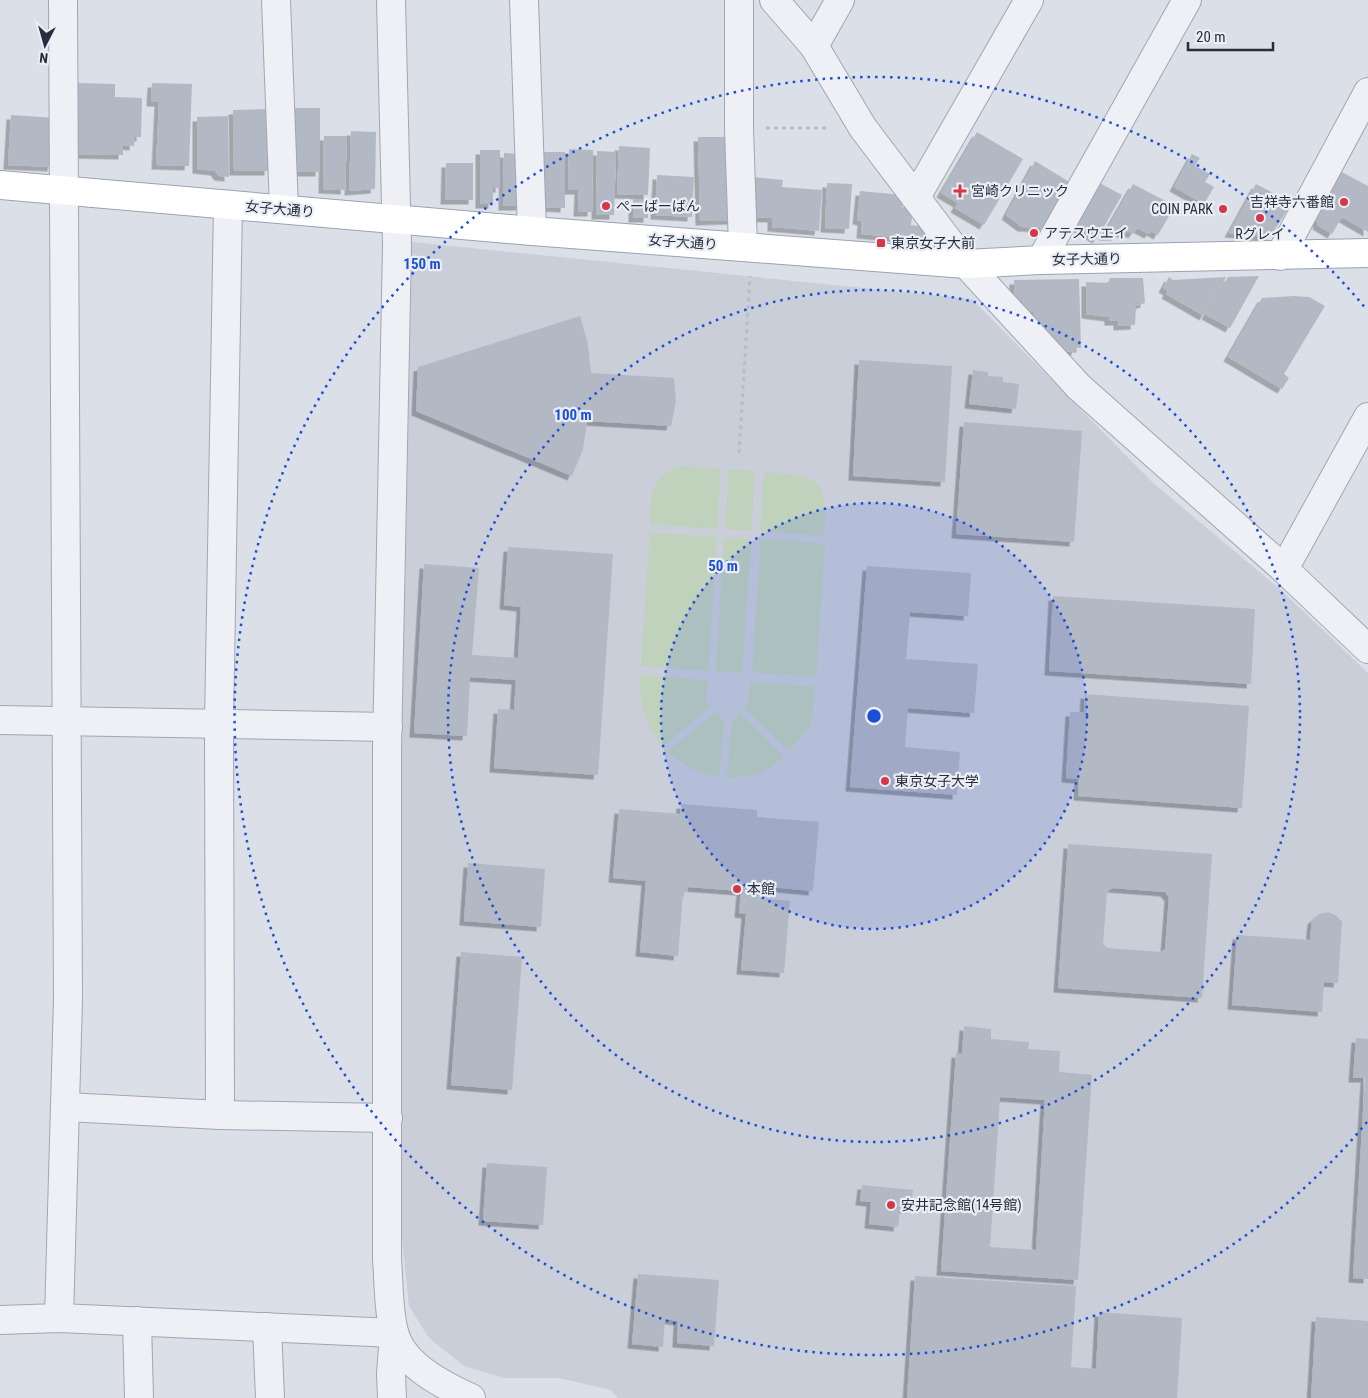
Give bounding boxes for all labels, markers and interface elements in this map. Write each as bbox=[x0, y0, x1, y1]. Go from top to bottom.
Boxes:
north arrow bbox=[20, 20, 70, 70]
scale bar bbox=[1188, 20, 1273, 52]
text: 20 m bbox=[1196, 28, 1226, 46]
text: N bbox=[39, 50, 49, 66]
place label: 宮崎クリニック bbox=[971, 183, 1069, 199]
marker: 宮崎クリニック bbox=[953, 184, 967, 198]
place label: 吉祥寺六番館 bbox=[1250, 194, 1334, 210]
marker: 吉祥寺六番館 bbox=[1338, 196, 1350, 208]
street label: 女子大通り bbox=[244, 198, 316, 220]
place label: ぺーばーばん bbox=[616, 198, 700, 214]
marker: ぺーばーばん bbox=[600, 200, 612, 212]
place label: COIN PARK bbox=[1151, 201, 1213, 217]
marker: COIN PARK bbox=[1217, 203, 1229, 215]
marker: Rグレイ bbox=[1254, 212, 1266, 224]
place label: アテスウエイ bbox=[1044, 225, 1128, 241]
place label: Rグレイ bbox=[1235, 226, 1285, 242]
marker: アテスウエイ bbox=[1028, 227, 1040, 239]
street label: 女子大通り bbox=[648, 232, 718, 252]
place label: 東京女子大前 bbox=[891, 235, 975, 251]
marker: 東京女子大前 bbox=[875, 237, 887, 249]
street label: 女子大通り bbox=[1052, 250, 1122, 268]
text: 150 m bbox=[403, 255, 441, 273]
text: 100 m bbox=[554, 406, 592, 424]
text: 50 m bbox=[708, 557, 738, 575]
centre of rings bbox=[865, 707, 883, 725]
place label: 東京女子大学 bbox=[895, 773, 979, 789]
marker: 東京女子大学 bbox=[879, 775, 891, 787]
place label: 本館 bbox=[747, 881, 775, 897]
marker: 本館 bbox=[731, 883, 743, 895]
place label: 安井記念館(14号館) bbox=[901, 1197, 1022, 1214]
marker: 安井記念館(14号館) bbox=[885, 1199, 897, 1211]

